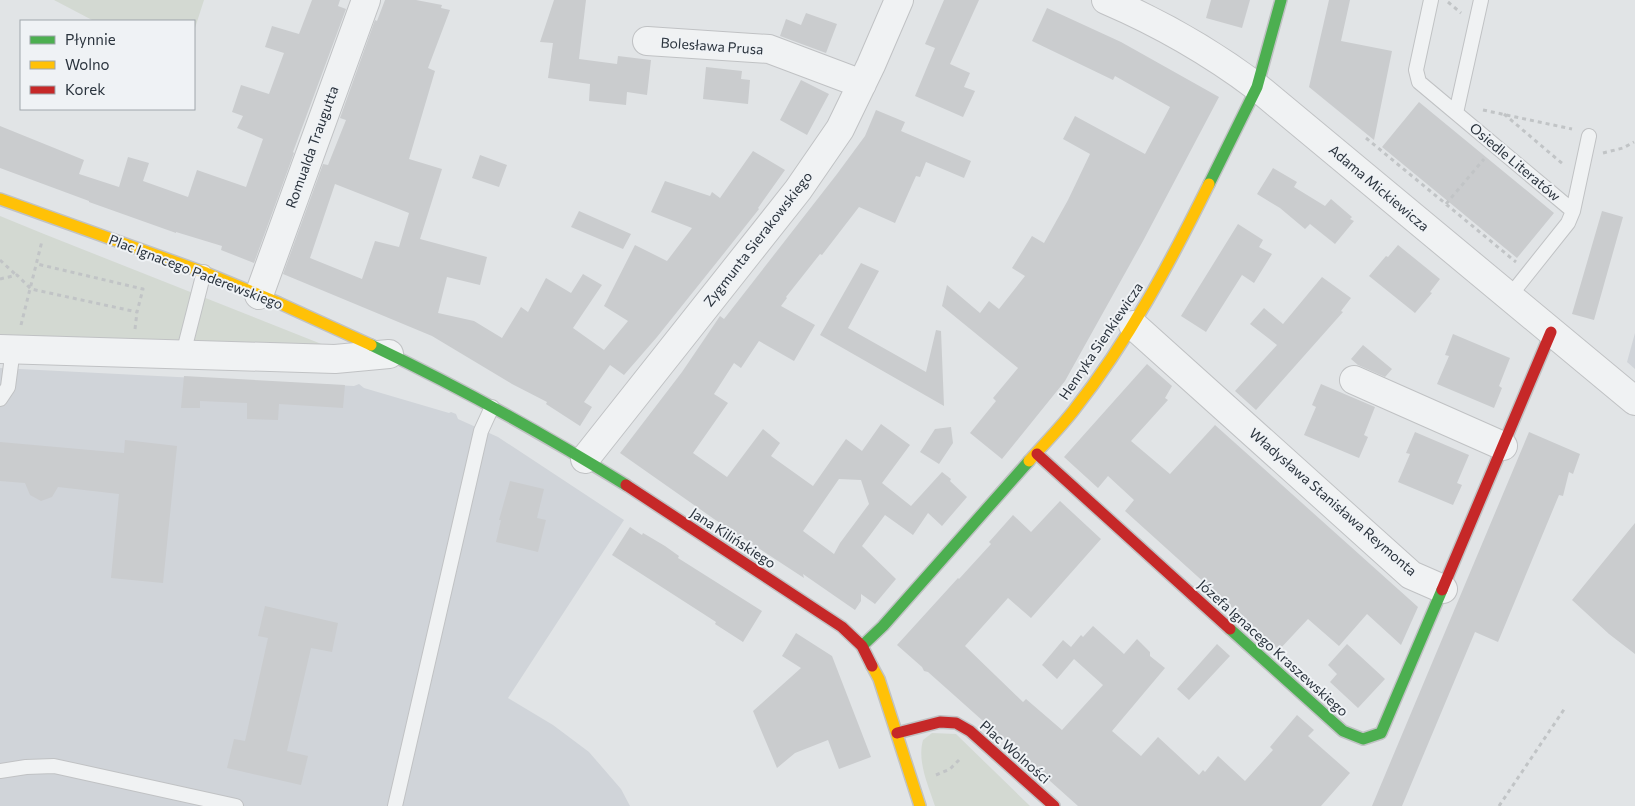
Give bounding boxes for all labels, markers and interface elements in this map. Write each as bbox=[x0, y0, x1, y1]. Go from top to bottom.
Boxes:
legend bbox=[20, 20, 195, 110]
text: Płynnie bbox=[65, 30, 116, 48]
street label: Bolesława Prusa bbox=[660, 33, 764, 58]
text: Wolno bbox=[65, 55, 110, 73]
text: Korek bbox=[65, 80, 105, 98]
street label: Romualda Traugutta bbox=[281, 83, 342, 210]
street label: Osiedle Literatów bbox=[1467, 119, 1564, 204]
street label: Adama Mickiewicza bbox=[1326, 141, 1433, 234]
street label: Zygmunta Sierakowskiego bbox=[700, 168, 816, 310]
street label: Plac Ignacego Paderewskiego bbox=[107, 230, 286, 313]
street label: Henryka Sienkiewicza bbox=[1055, 279, 1146, 403]
street label: Władysława Stanisława Reymonta bbox=[1246, 424, 1421, 579]
street label: Jana Kilińskiego bbox=[687, 504, 779, 571]
street label: Józefa Ignacego Kraszewskiego bbox=[1195, 576, 1352, 720]
street label: Plac Wolności bbox=[977, 716, 1054, 787]

